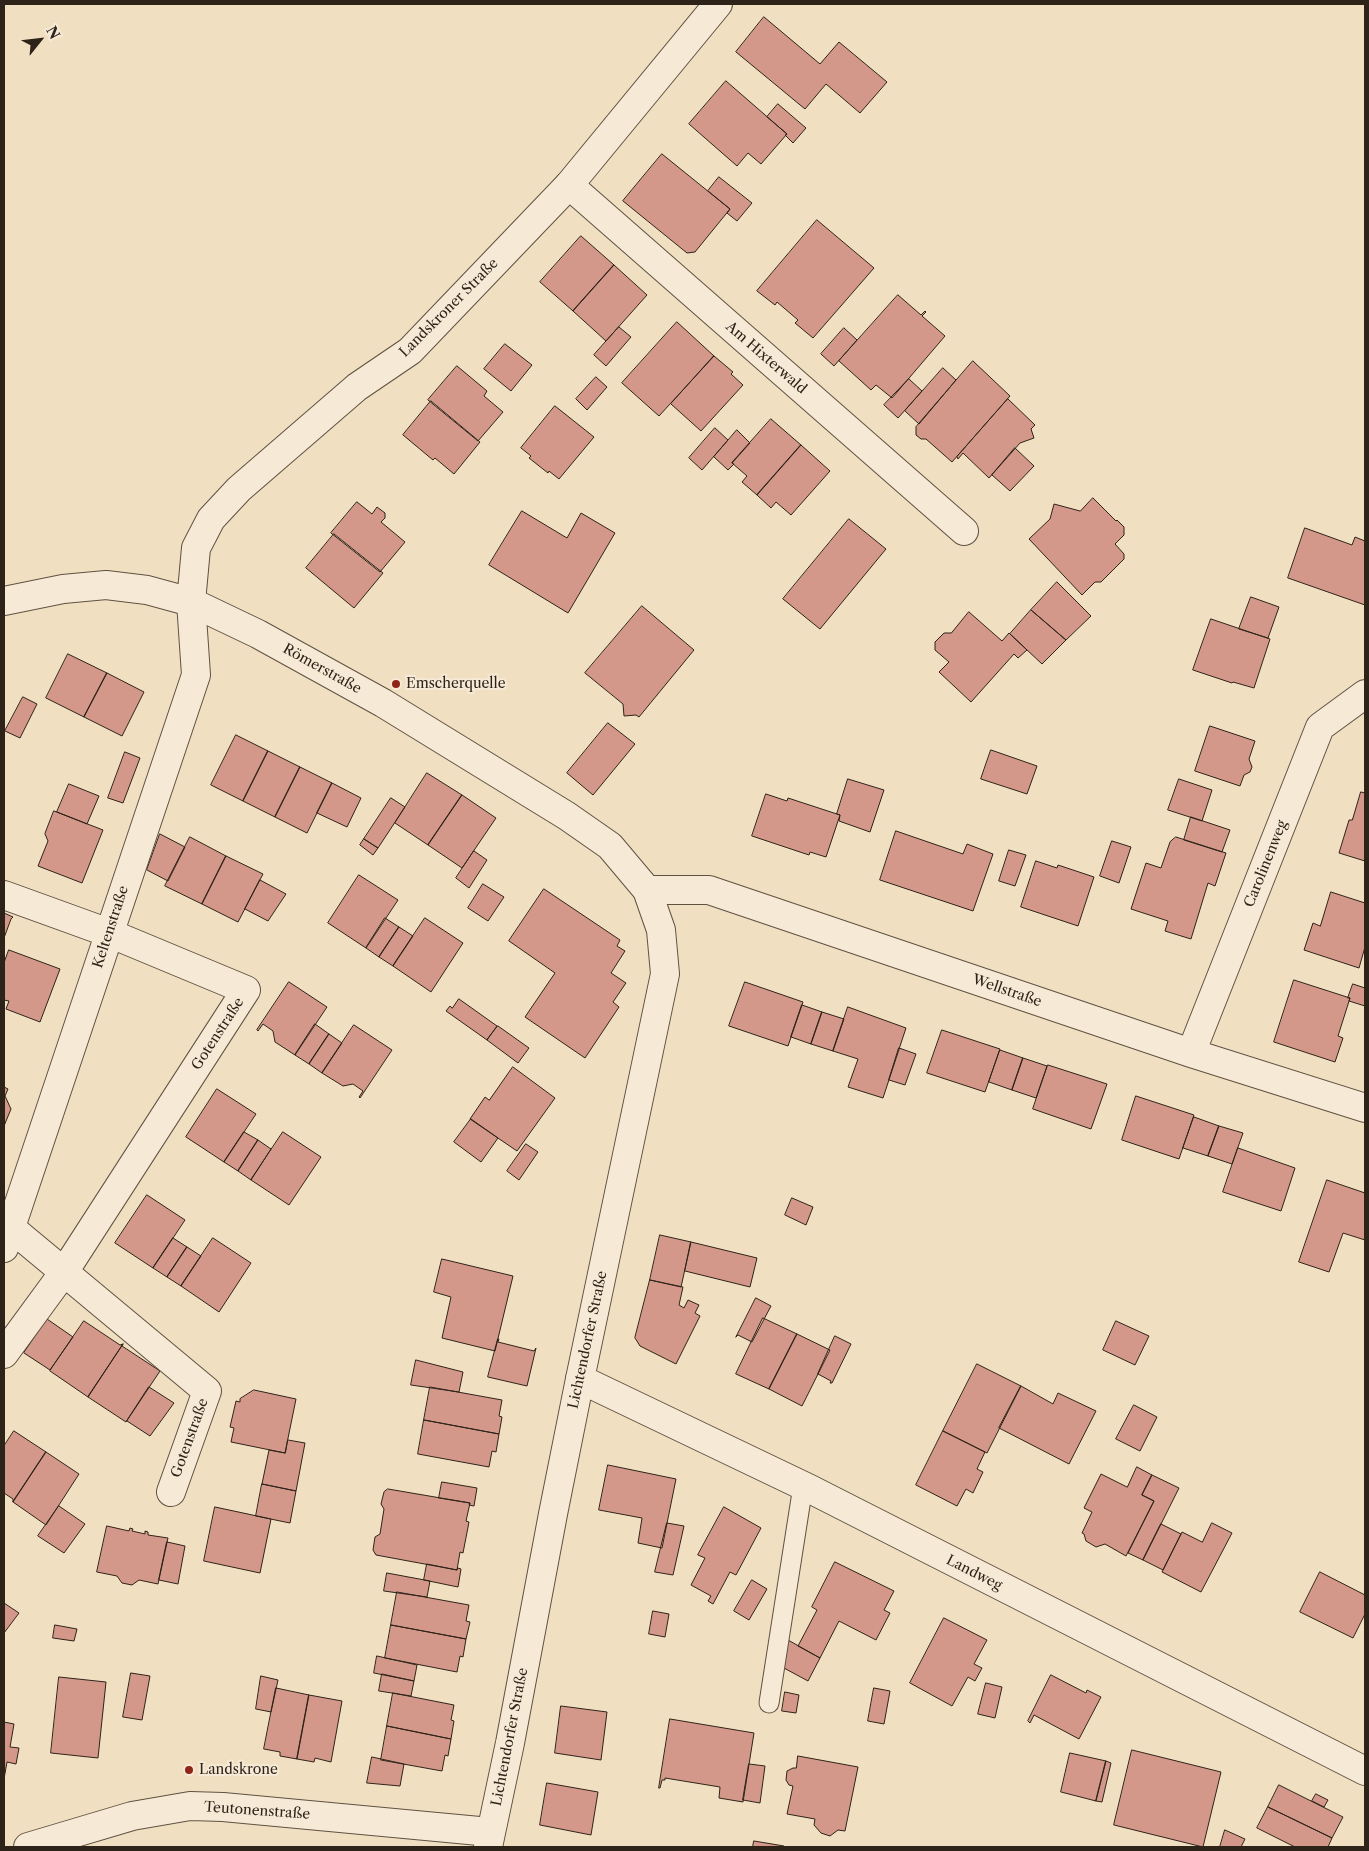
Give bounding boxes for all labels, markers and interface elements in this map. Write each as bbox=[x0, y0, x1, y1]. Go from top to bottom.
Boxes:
north arrow bbox=[15, 15, 65, 65]
text: N bbox=[42, 23, 64, 42]
street label: Landskroner Straße bbox=[396, 255, 502, 361]
street label: Am Hixterwald bbox=[722, 318, 810, 398]
street label: Römerstraße bbox=[280, 641, 364, 697]
place label: Emscherquelle bbox=[406, 676, 506, 692]
marker: Emscherquelle bbox=[390, 678, 402, 690]
street label: Carolinenweg bbox=[1241, 818, 1291, 910]
street label: Keltenstraße bbox=[90, 884, 132, 970]
street label: Wellstraße bbox=[970, 971, 1044, 1011]
street label: Gotenstraße bbox=[188, 995, 248, 1073]
street label: Lichtendorfer Straße bbox=[565, 1270, 611, 1410]
street label: Gotenstraße bbox=[168, 1396, 212, 1480]
street label: Landweg bbox=[943, 1552, 1005, 1594]
street label: Lichtendorfer Straße bbox=[488, 1666, 532, 1808]
place label: Landskrone bbox=[199, 1762, 278, 1778]
marker: Landskrone bbox=[183, 1764, 195, 1776]
street label: Teutonenstraße bbox=[203, 1799, 311, 1823]

